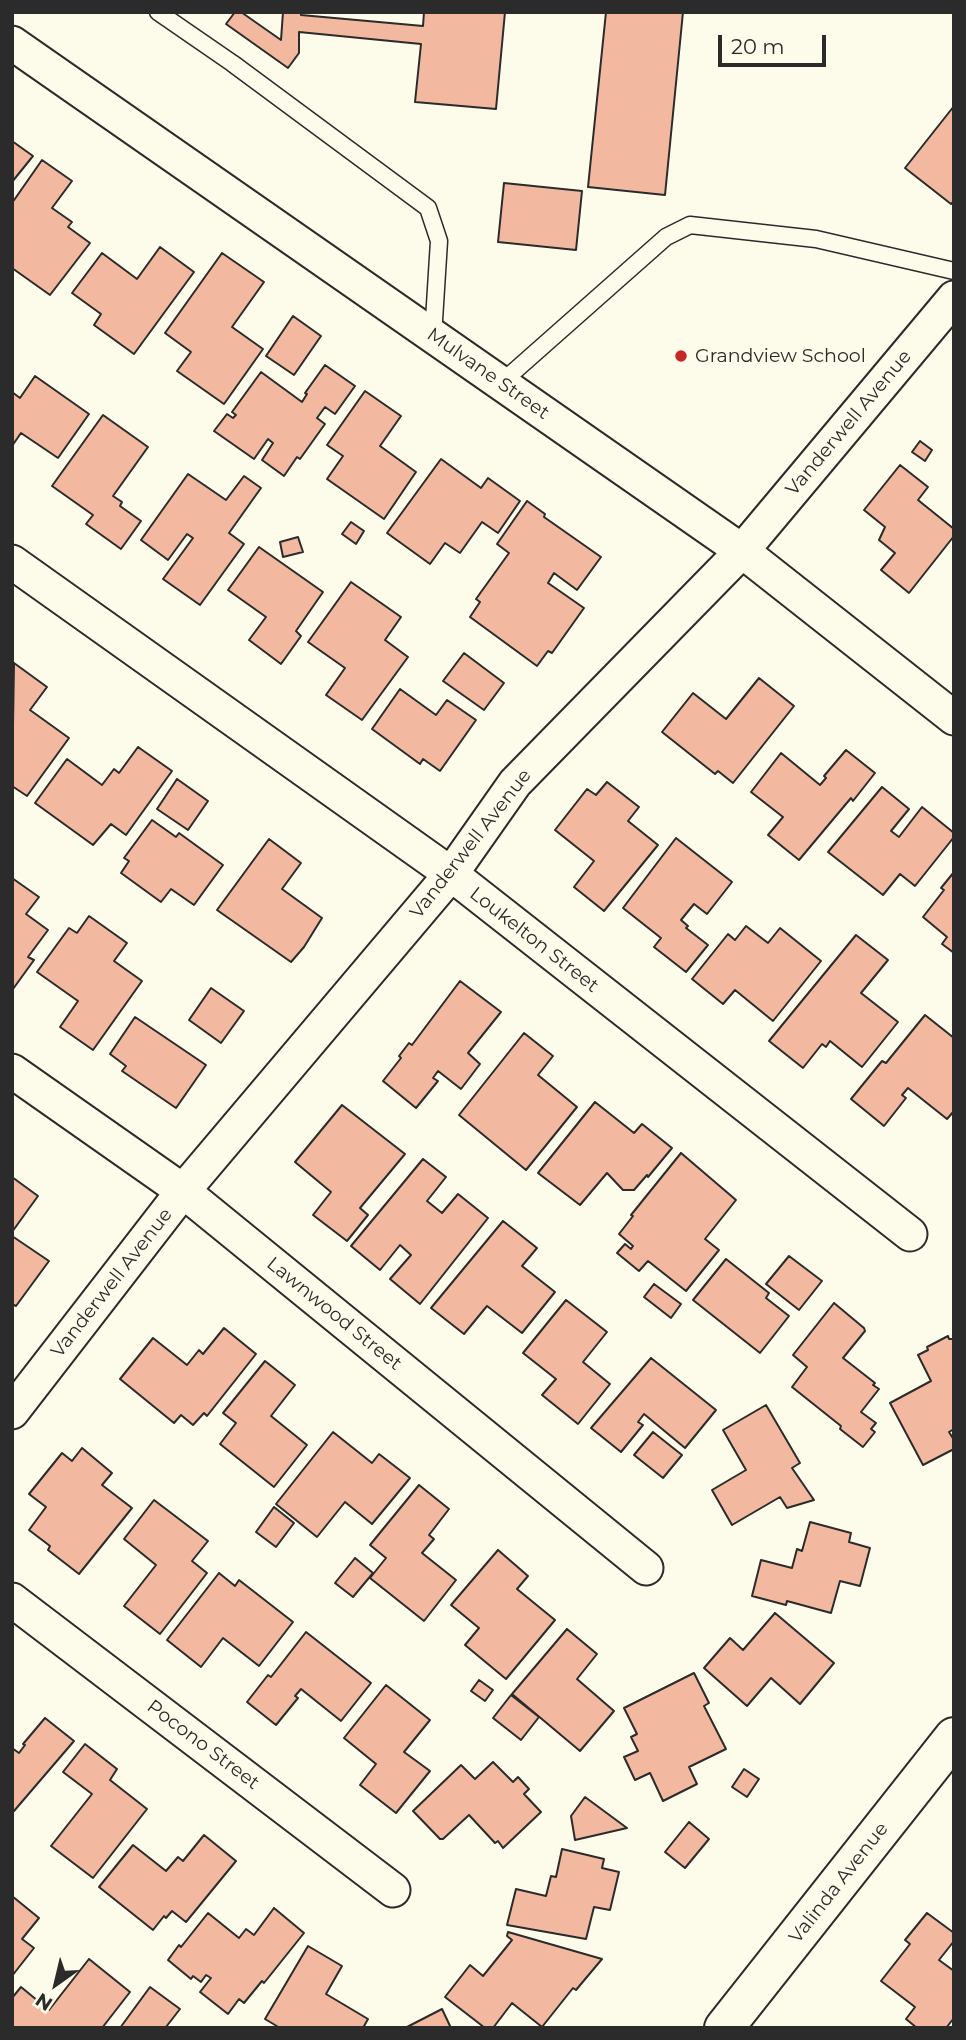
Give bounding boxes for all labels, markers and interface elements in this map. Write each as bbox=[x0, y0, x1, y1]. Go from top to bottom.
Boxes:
scale bar bbox=[721, 21, 830, 65]
text: 20 m bbox=[731, 34, 785, 59]
street label: Mulvane Street bbox=[423, 323, 553, 425]
place label: Grandview School bbox=[695, 345, 866, 367]
street label: Vanderwell Avenue bbox=[781, 345, 917, 501]
marker: Grandview School bbox=[673, 348, 689, 364]
street label: Vanderwell Avenue bbox=[406, 765, 536, 923]
street label: Loukelton Street bbox=[465, 882, 603, 998]
street label: Vanderwell Avenue bbox=[47, 1204, 177, 1362]
street label: Lawnwood Street bbox=[262, 1253, 406, 1375]
street label: Pocono Street bbox=[142, 1695, 264, 1795]
street label: Valinda Avenue bbox=[785, 1818, 893, 1948]
north arrow bbox=[21, 1949, 91, 2019]
text: N bbox=[31, 1988, 57, 2016]

